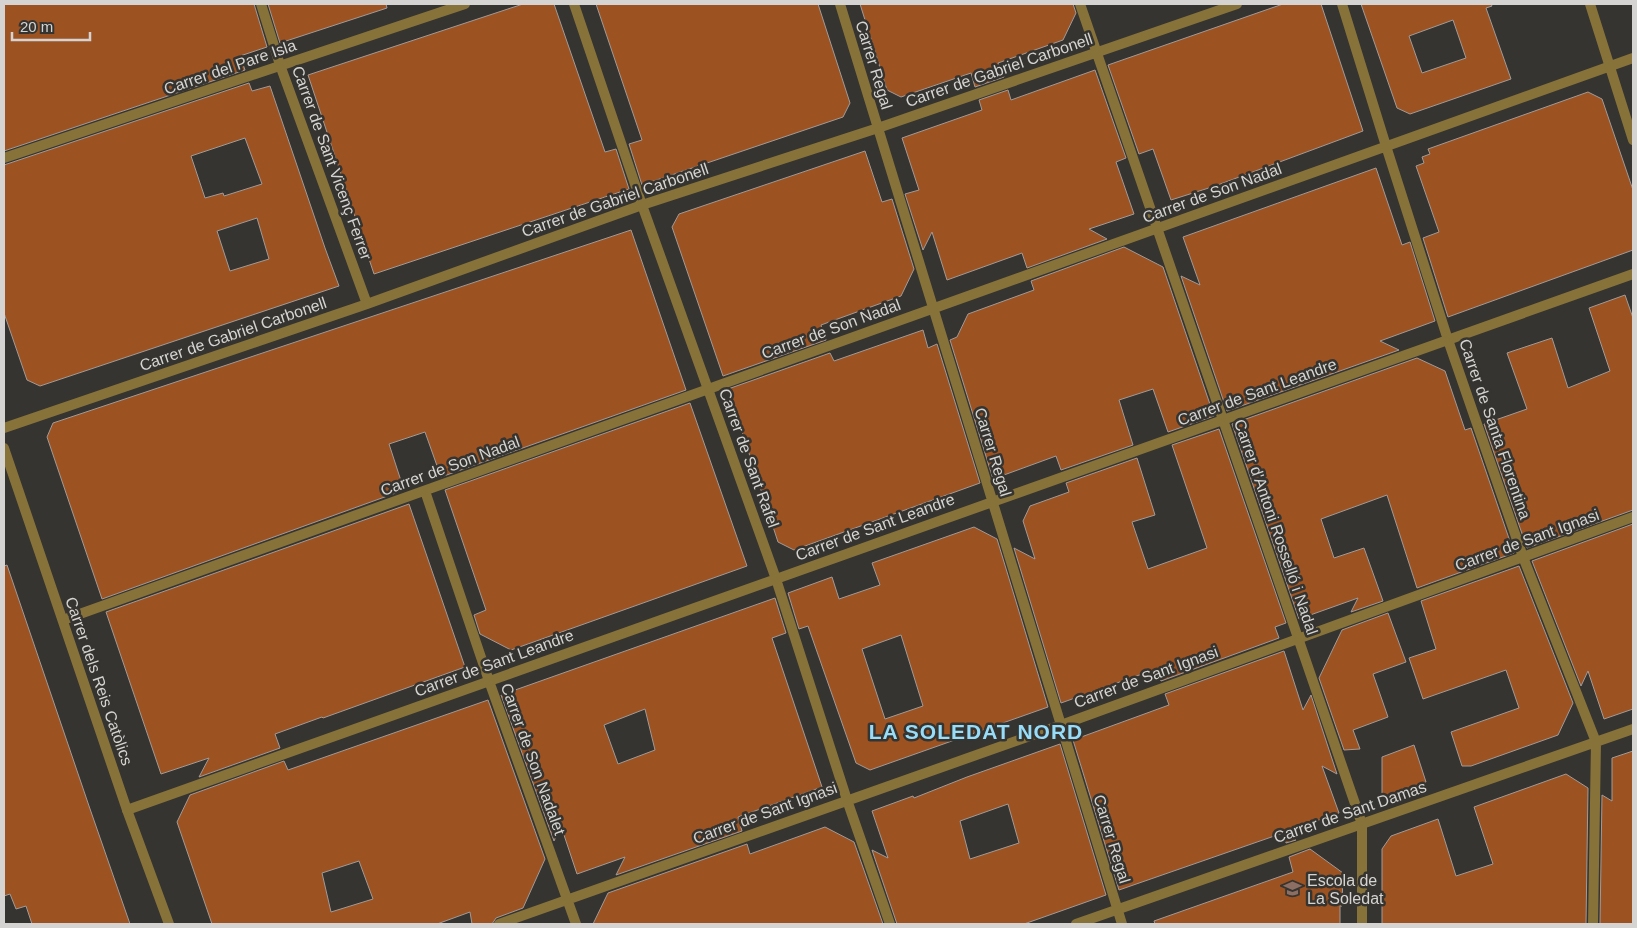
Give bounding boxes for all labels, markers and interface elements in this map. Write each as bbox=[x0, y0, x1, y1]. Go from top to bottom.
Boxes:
scale bar bbox=[12, 10, 90, 42]
text: 20 m bbox=[20, 18, 53, 35]
street label: Carrer Regal bbox=[852, 19, 896, 111]
street label: Carrer de Gabriel Carbonell bbox=[903, 30, 1095, 110]
street label: Carrer del Pare Isla bbox=[162, 36, 298, 98]
street label: Carrer de Sant Vicenç Ferrer bbox=[289, 64, 375, 263]
street label: Carrer de Gabriel Carbonell bbox=[519, 160, 711, 240]
street label: Carrer de Son Nadal bbox=[1140, 160, 1284, 226]
street label: Carrer de Gabriel Carbonell bbox=[137, 294, 329, 374]
street label: Carrer de Son Nadal bbox=[759, 296, 903, 362]
street label: Carrer de Santa Florentina bbox=[1456, 337, 1534, 521]
street label: Carrer de Sant Leandre bbox=[1175, 355, 1339, 429]
street label: Carrer de Sant Rafel bbox=[716, 386, 782, 530]
street label: Carrer Regal bbox=[971, 406, 1015, 498]
street label: Carrer d'Antoni Rosselló i Nadal bbox=[1231, 417, 1321, 637]
street label: Carrer de Son Nadal bbox=[378, 433, 522, 499]
street label: Carrer de Sant Leandre bbox=[793, 490, 957, 564]
street label: Carrer de Sant Ignasi bbox=[1453, 506, 1601, 574]
street label: Carrer dels Reis Catòlics bbox=[62, 595, 136, 767]
street label: Carrer de Sant Leandre bbox=[412, 626, 576, 700]
street label: Carrer de Sant Ignasi bbox=[1072, 643, 1220, 711]
street label: Carrer de Son Nadalet bbox=[498, 681, 569, 838]
district label: LA SOLEDAT NORD bbox=[869, 720, 1083, 743]
street label: Carrer de Sant Damas bbox=[1272, 778, 1428, 846]
street label: Carrer de Sant Ignasi bbox=[691, 779, 839, 847]
street label: Carrer Regal bbox=[1090, 793, 1134, 885]
place label: Escola de La Soledat bbox=[1307, 872, 1384, 907]
school or university icon: Escola de La Soledat bbox=[1283, 879, 1303, 899]

